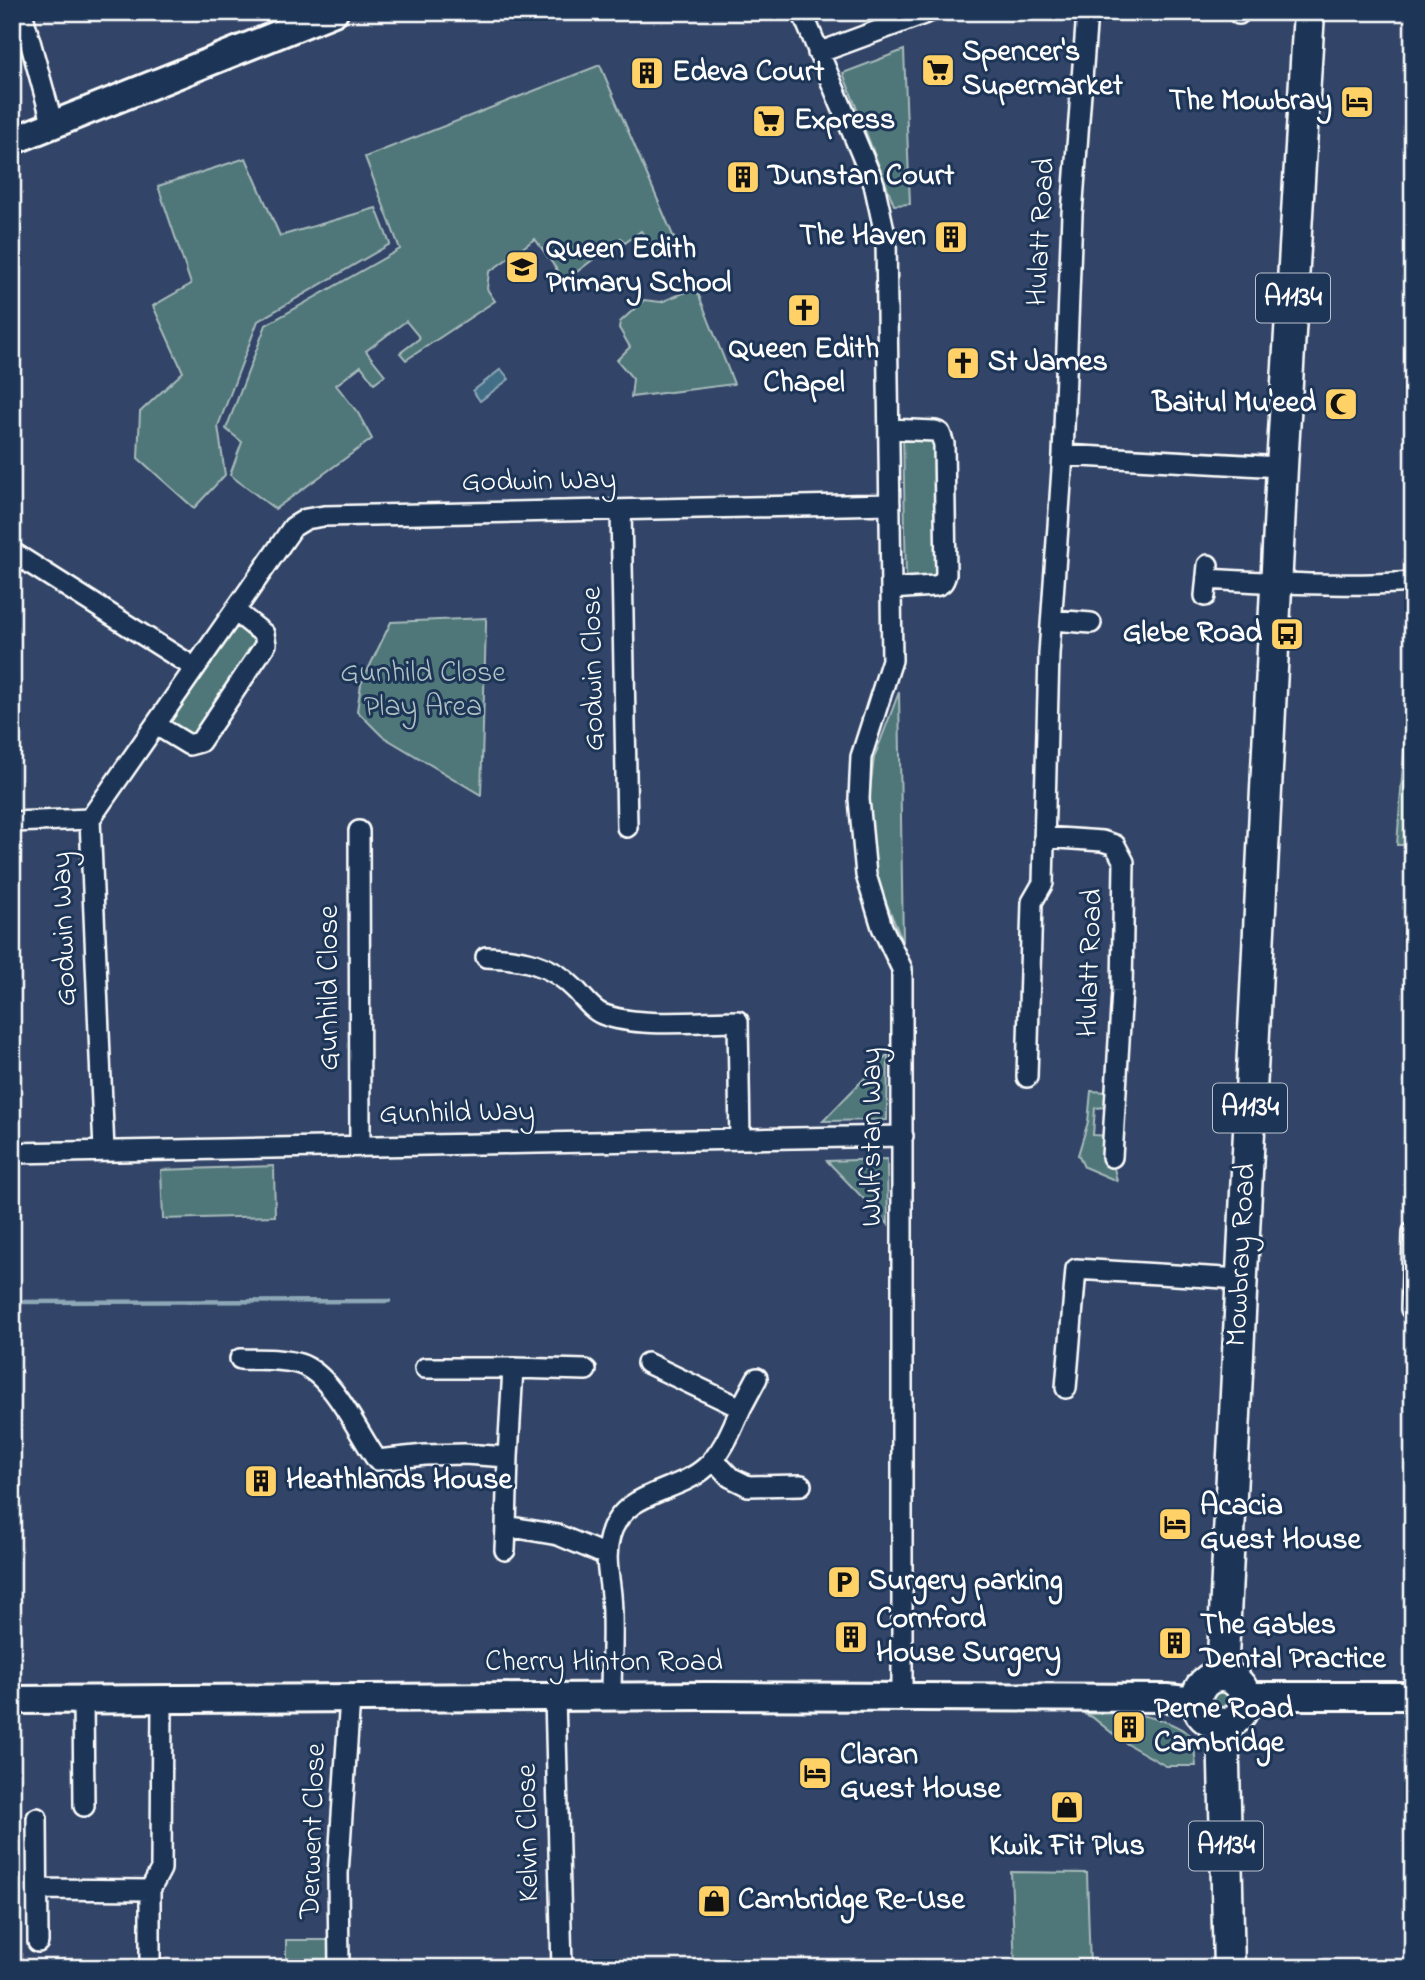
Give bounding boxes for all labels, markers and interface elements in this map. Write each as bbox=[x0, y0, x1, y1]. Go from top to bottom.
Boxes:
place label: Spencer's Supermarket bbox=[962, 31, 1124, 109]
place label: Edeva Court bbox=[672, 51, 825, 95]
supermarket icon: Spencer's Supermarket bbox=[919, 51, 957, 89]
building icon: Edeva Court bbox=[628, 54, 666, 92]
place label: The Mowbray bbox=[1169, 80, 1332, 124]
hotel icon: The Mowbray bbox=[1338, 83, 1376, 121]
place label: Express bbox=[794, 99, 895, 143]
supermarket icon: Express bbox=[750, 102, 788, 140]
place label: Dunstan Court bbox=[766, 155, 955, 199]
street label: Hulatt Road bbox=[1016, 156, 1068, 307]
building icon: Dunstan Court bbox=[724, 158, 762, 196]
place label: The Haven bbox=[799, 215, 926, 259]
building icon: The Haven bbox=[932, 218, 970, 256]
place label: Queen Edith Primary School bbox=[546, 228, 731, 306]
school or university icon: Queen Edith Primary School bbox=[503, 248, 541, 286]
road number: A1134 bbox=[1256, 274, 1330, 322]
church icon: Queen Edith Chapel bbox=[785, 291, 823, 329]
place label: Queen Edith Chapel bbox=[729, 328, 879, 406]
place label: St James bbox=[988, 341, 1108, 385]
church icon: St James bbox=[944, 344, 982, 382]
place label: Baitul Mu'eed bbox=[1150, 382, 1316, 426]
mosque icon: Baitul Mu'eed bbox=[1322, 385, 1360, 423]
street label: Godwin Way bbox=[461, 459, 617, 505]
street label: Godwin Close bbox=[571, 586, 617, 752]
place label: Glebe Road bbox=[1123, 612, 1262, 656]
bus stop icon: Glebe Road bbox=[1268, 615, 1306, 653]
park label: Gunhild Close Play Area bbox=[340, 652, 506, 730]
street label: Godwin Way bbox=[40, 851, 90, 1007]
street label: Hulatt Road bbox=[1066, 888, 1116, 1038]
street label: Gunhild Close bbox=[308, 905, 352, 1071]
street label: Wulfstan Way bbox=[851, 1047, 895, 1227]
road number: A1134 bbox=[1213, 1084, 1287, 1132]
street label: Gunhild Way bbox=[379, 1091, 535, 1137]
street label: Mowbray Road bbox=[1215, 1162, 1269, 1348]
place label: Heathlands House bbox=[286, 1459, 513, 1503]
building icon: Heathlands House bbox=[242, 1462, 280, 1500]
place label: Acacia Guest House bbox=[1200, 1485, 1363, 1563]
hotel icon: Acacia Guest House bbox=[1156, 1505, 1194, 1543]
place label: Surgery parking bbox=[868, 1560, 1063, 1605]
parking icon: Surgery parking bbox=[825, 1563, 863, 1601]
place label: Cornford House Surgery bbox=[876, 1598, 1061, 1677]
place label: The Gables Dental Practice bbox=[1198, 1604, 1387, 1682]
building icon: Cornford House Surgery bbox=[832, 1618, 870, 1656]
building icon: The Gables Dental Practice bbox=[1156, 1624, 1194, 1662]
street label: Cherry Hinton Road bbox=[485, 1641, 723, 1685]
place label: Perne Road Cambridge bbox=[1154, 1688, 1293, 1767]
building icon: Perne Road Cambridge bbox=[1110, 1708, 1148, 1746]
place label: Claran Guest House bbox=[840, 1734, 1003, 1812]
street label: Derwent Close bbox=[289, 1742, 339, 1921]
hotel icon: Claran Guest House bbox=[796, 1754, 834, 1792]
street label: Kelvin Close bbox=[506, 1763, 552, 1902]
shop icon: Kwik Fit Plus bbox=[1048, 1788, 1086, 1826]
road number: A1134 bbox=[1189, 1822, 1263, 1870]
place label: Kwik Fit Plus bbox=[989, 1825, 1145, 1869]
place label: Cambridge Re-Use bbox=[738, 1879, 966, 1924]
shop icon: Cambridge Re-Use bbox=[695, 1882, 733, 1920]

